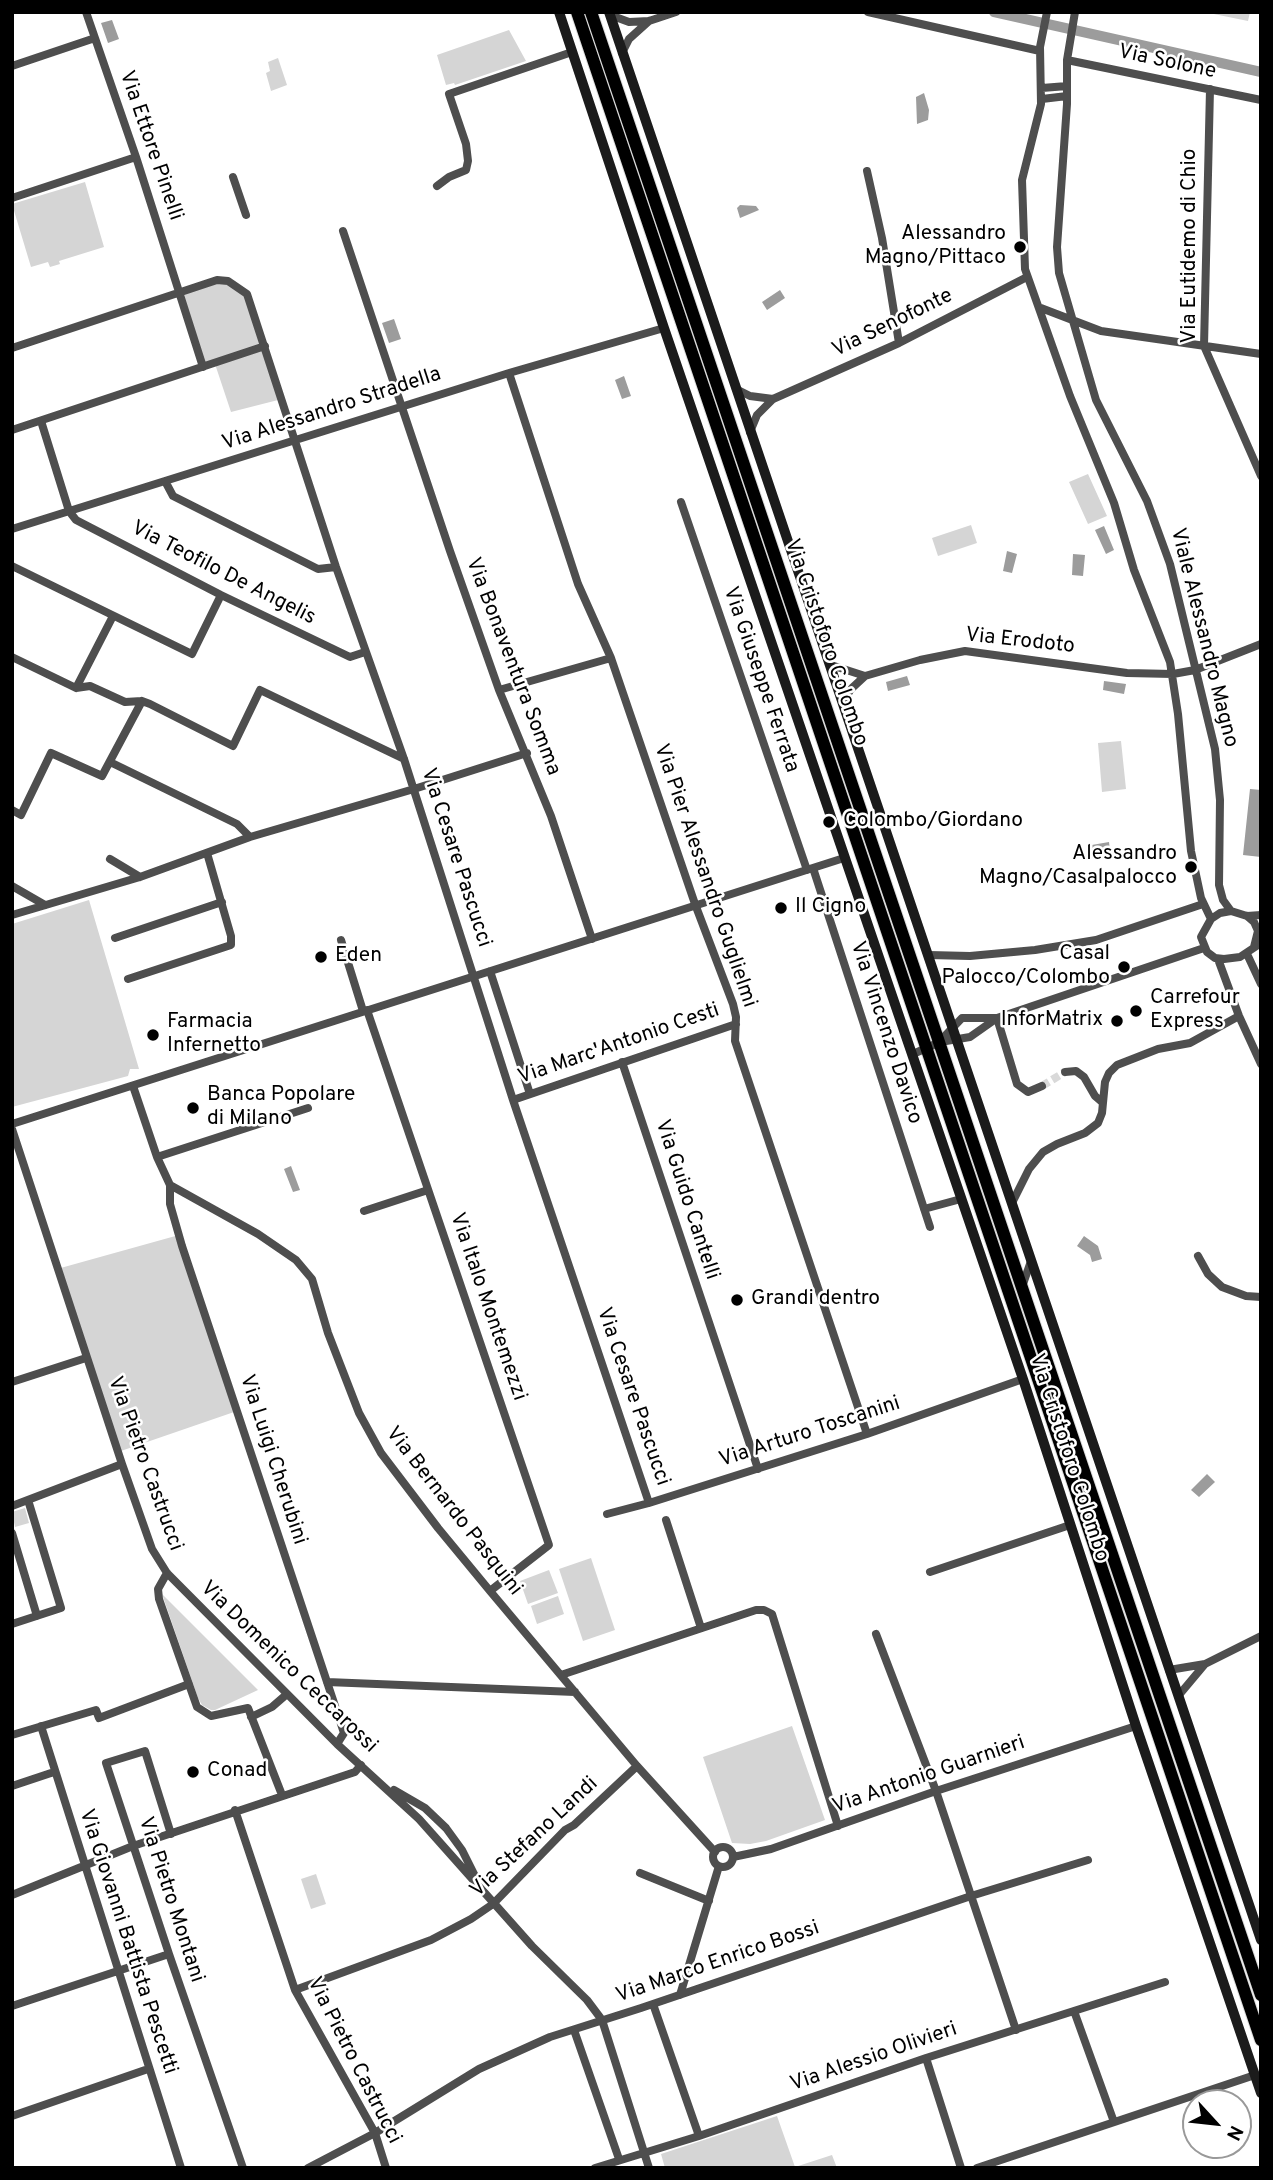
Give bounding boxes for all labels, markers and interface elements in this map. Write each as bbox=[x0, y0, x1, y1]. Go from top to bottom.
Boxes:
street label: Via Solone bbox=[1116, 40, 1218, 86]
street label: Via Ettore Pinelli bbox=[113, 68, 187, 224]
street label: Via Eutidemo di Chio bbox=[1178, 149, 1204, 343]
place label: Alessandro Magno/Pittaco bbox=[865, 222, 1006, 272]
marker: Alessandro Magno/Pittaco bbox=[1012, 239, 1028, 255]
street label: Via Senofonte bbox=[829, 284, 957, 364]
street label: Via Alessandro Stradella bbox=[219, 363, 445, 457]
street label: Via Teofilo De Angelis bbox=[127, 517, 319, 631]
street label: Viale Alessandro Magno bbox=[1164, 526, 1242, 750]
street label: Via Cristoforo Colombo bbox=[778, 536, 872, 750]
street label: Via Bonaventura Somma bbox=[459, 555, 565, 779]
street label: Via Giuseppe Ferrata bbox=[716, 584, 804, 776]
street label: Via Erodoto bbox=[964, 624, 1076, 660]
street label: Via Pier Alessandro Guglielmi bbox=[647, 741, 761, 1011]
street label: Via Cesare Pascucci bbox=[414, 765, 496, 951]
place label: Colombo/Giordano bbox=[843, 809, 1023, 835]
marker: Colombo/Giordano bbox=[821, 814, 837, 830]
place label: Alessandro Magno/Casalpalocco bbox=[979, 842, 1177, 892]
marker: Alessandro Magno/Casalpalocco bbox=[1183, 859, 1199, 875]
place label: Il Cigno bbox=[795, 895, 866, 921]
marker: Il Cigno bbox=[773, 900, 789, 916]
street label: Via Vincenzo Davico bbox=[844, 938, 926, 1128]
place label: Casal Palocco/Colombo bbox=[941, 942, 1110, 992]
place label: Eden bbox=[335, 944, 382, 970]
marker: Eden bbox=[313, 949, 329, 965]
marker: Casal Palocco/Colombo bbox=[1116, 959, 1132, 975]
place label: Carrefour Express bbox=[1150, 986, 1240, 1036]
street label: Via Marc'Antonio Cesti bbox=[515, 999, 723, 1091]
marker: Carrefour Express bbox=[1128, 1003, 1144, 1019]
place label: InforMatrix bbox=[1001, 1008, 1103, 1034]
place label: Farmacia Infernetto bbox=[167, 1010, 261, 1060]
marker: InforMatrix bbox=[1109, 1013, 1125, 1029]
marker: Farmacia Infernetto bbox=[145, 1027, 161, 1043]
place label: Banca Popolare di Milano bbox=[207, 1083, 355, 1133]
marker: Banca Popolare di Milano bbox=[185, 1100, 201, 1116]
street label: Via Guido Cantelli bbox=[648, 1117, 724, 1283]
street label: Via Italo Montemezzi bbox=[443, 1210, 531, 1404]
place label: Grandi dentro bbox=[751, 1287, 880, 1313]
marker: Grandi dentro bbox=[729, 1292, 745, 1308]
street label: Via Cesare Pascucci bbox=[590, 1305, 674, 1489]
street label: Via Cristoforo Colombo bbox=[1022, 1351, 1114, 1565]
street label: Via Luigi Cherubini bbox=[233, 1372, 311, 1548]
street label: Via Pietro Castrucci bbox=[101, 1373, 187, 1555]
street label: Via Arturo Toscanini bbox=[716, 1392, 904, 1474]
street label: Via Bernardo Pasquini bbox=[379, 1422, 527, 1602]
street label: Via Domenico Ceccarossi bbox=[194, 1577, 382, 1759]
street label: Via Antonio Guarnieri bbox=[830, 1731, 1028, 1821]
place label: Conad bbox=[207, 1759, 267, 1785]
marker: Conad bbox=[185, 1764, 201, 1780]
street label: Via Stefano Landi bbox=[466, 1772, 604, 1904]
street label: Via Giovanni Battista Pescetti bbox=[72, 1806, 182, 2078]
street label: Via Pietro Montani bbox=[131, 1814, 209, 1986]
street label: Via Marco Enrico Bossi bbox=[613, 1916, 823, 2010]
street label: Via Pietro Castrucci bbox=[300, 1973, 406, 2149]
street label: Via Alessio Olivieri bbox=[787, 2018, 961, 2098]
north arrow bbox=[1182, 2089, 1252, 2159]
text: N bbox=[1220, 2121, 1248, 2144]

